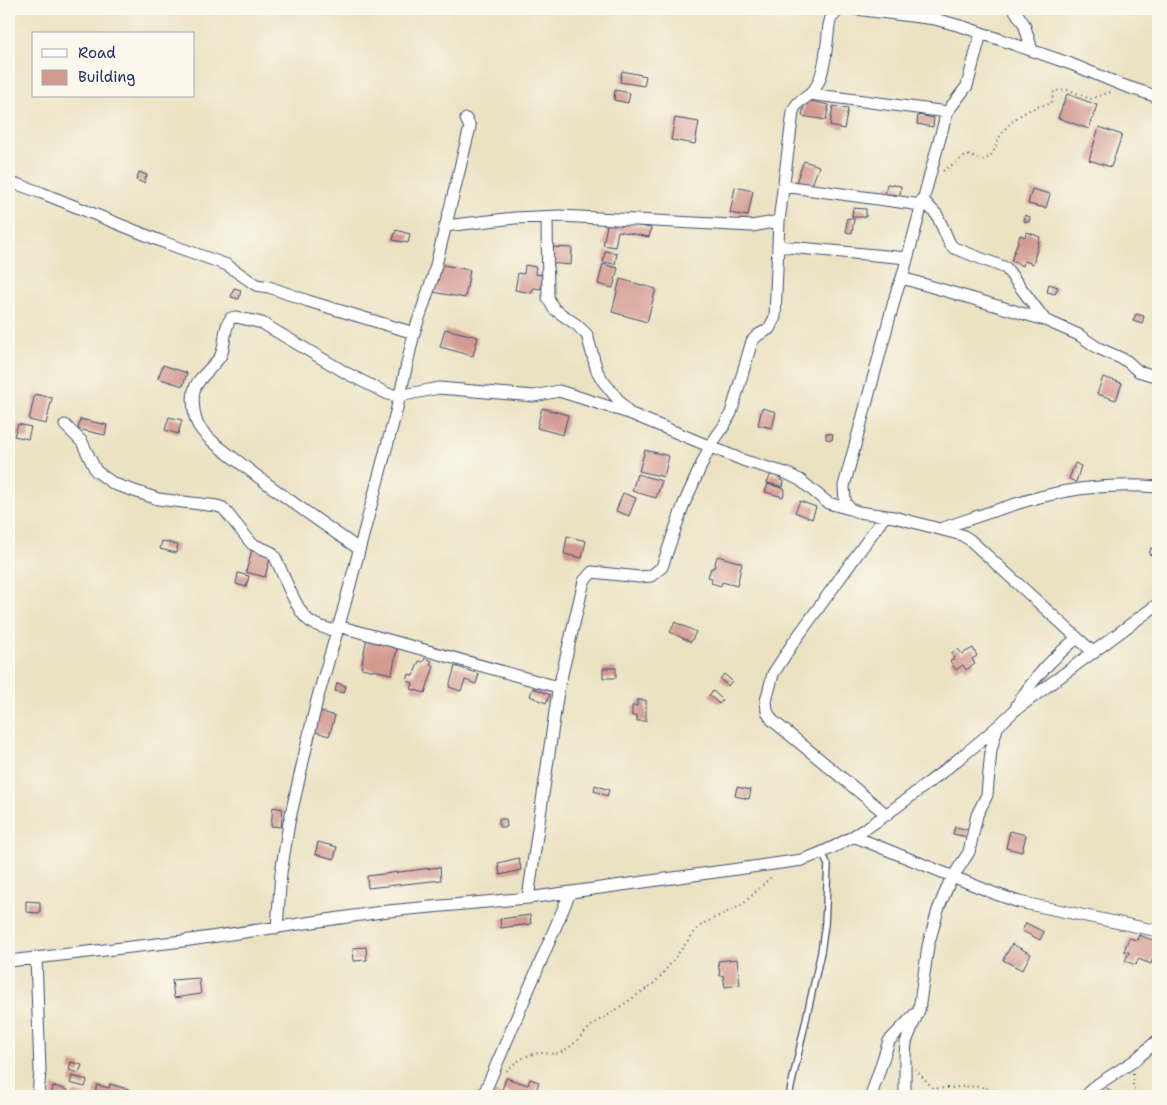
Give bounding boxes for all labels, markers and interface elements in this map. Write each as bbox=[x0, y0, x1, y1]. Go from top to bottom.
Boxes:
legend bbox=[32, 32, 195, 98]
text: Road bbox=[78, 43, 116, 63]
text: Building bbox=[78, 67, 135, 87]

